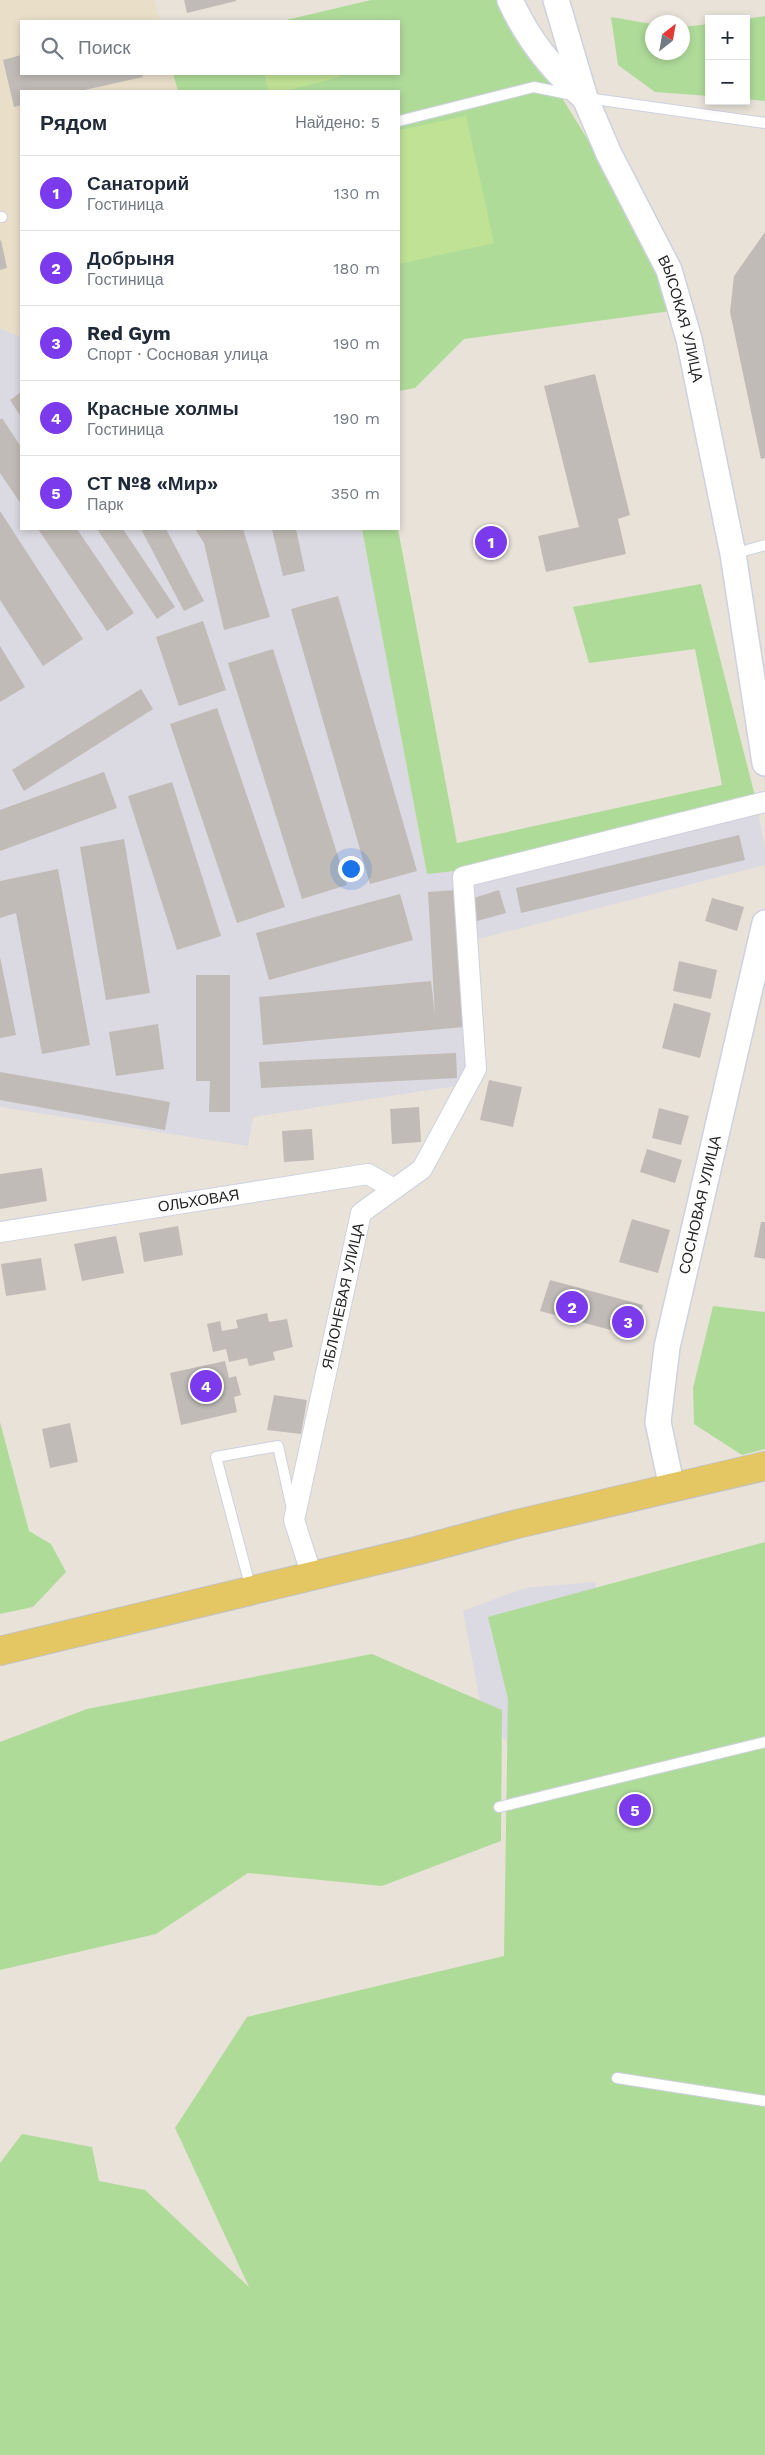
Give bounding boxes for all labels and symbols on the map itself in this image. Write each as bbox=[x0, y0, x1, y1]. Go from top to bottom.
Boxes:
north arrow bbox=[645, 15, 690, 60]
street label: ВЫСОКАЯ УЛИЦА bbox=[654, 252, 707, 384]
pin: 1 bbox=[475, 523, 507, 561]
your location bbox=[338, 856, 364, 882]
street label: СОСНОВАЯ УЛИЦА bbox=[675, 1134, 725, 1276]
street label: ОЛЬХОВАЯ bbox=[157, 1185, 240, 1216]
street label: ЯБЛОНЕВАЯ УЛИЦА bbox=[318, 1221, 368, 1371]
pin: 2 bbox=[556, 1288, 588, 1326]
pin: 3 bbox=[612, 1303, 644, 1341]
pin: 4 bbox=[190, 1367, 222, 1405]
pin: 5 bbox=[619, 1791, 651, 1829]

